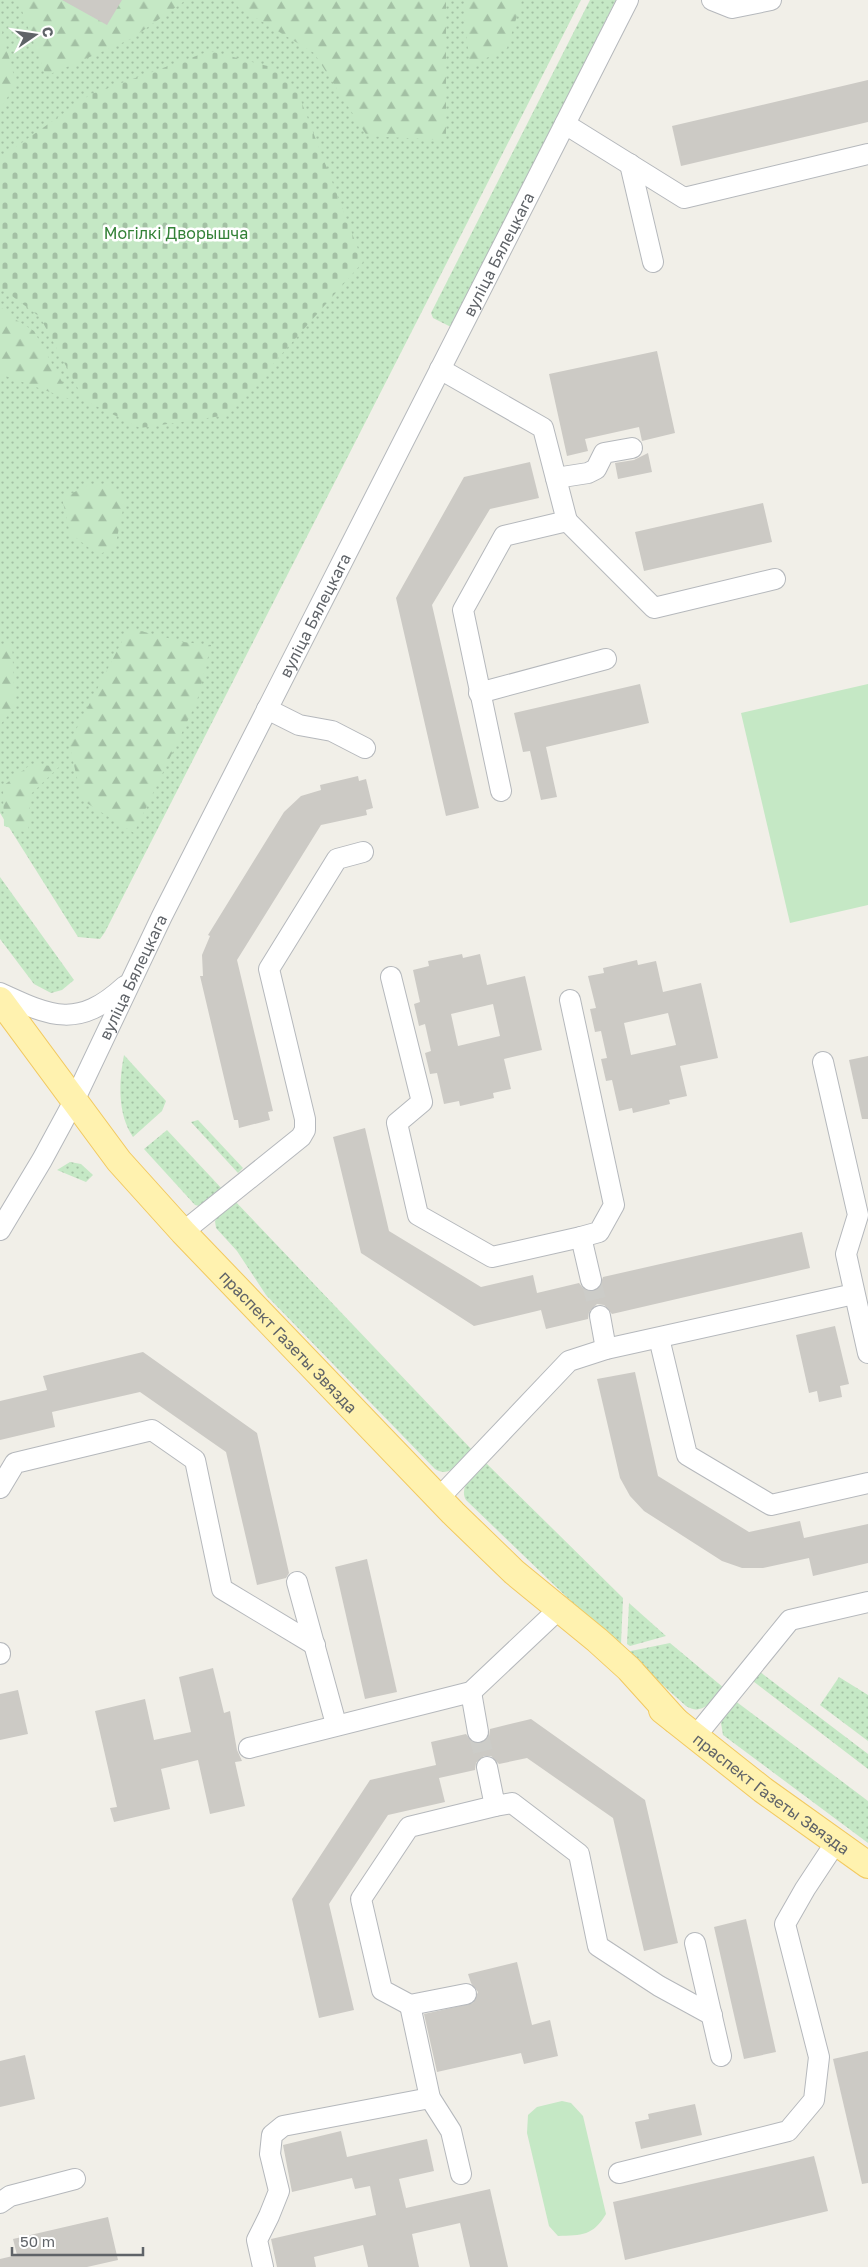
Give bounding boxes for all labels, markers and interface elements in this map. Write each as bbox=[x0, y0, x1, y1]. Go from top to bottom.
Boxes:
north arrow bbox=[10, 10, 60, 60]
text: С bbox=[39, 25, 58, 39]
street label: вуліца Бялецкага bbox=[459, 189, 538, 320]
park label: Могілкі Дворышча bbox=[104, 223, 248, 243]
street label: вуліца Бялецкага bbox=[275, 550, 355, 681]
street label: вуліца Бялецкага bbox=[95, 911, 171, 1043]
street label: праспект Газеты Звязда bbox=[215, 1266, 362, 1417]
street label: праспект Газеты Звязда bbox=[689, 1729, 854, 1859]
scale bar bbox=[12, 2224, 144, 2256]
text: 50 m bbox=[20, 2232, 55, 2250]

